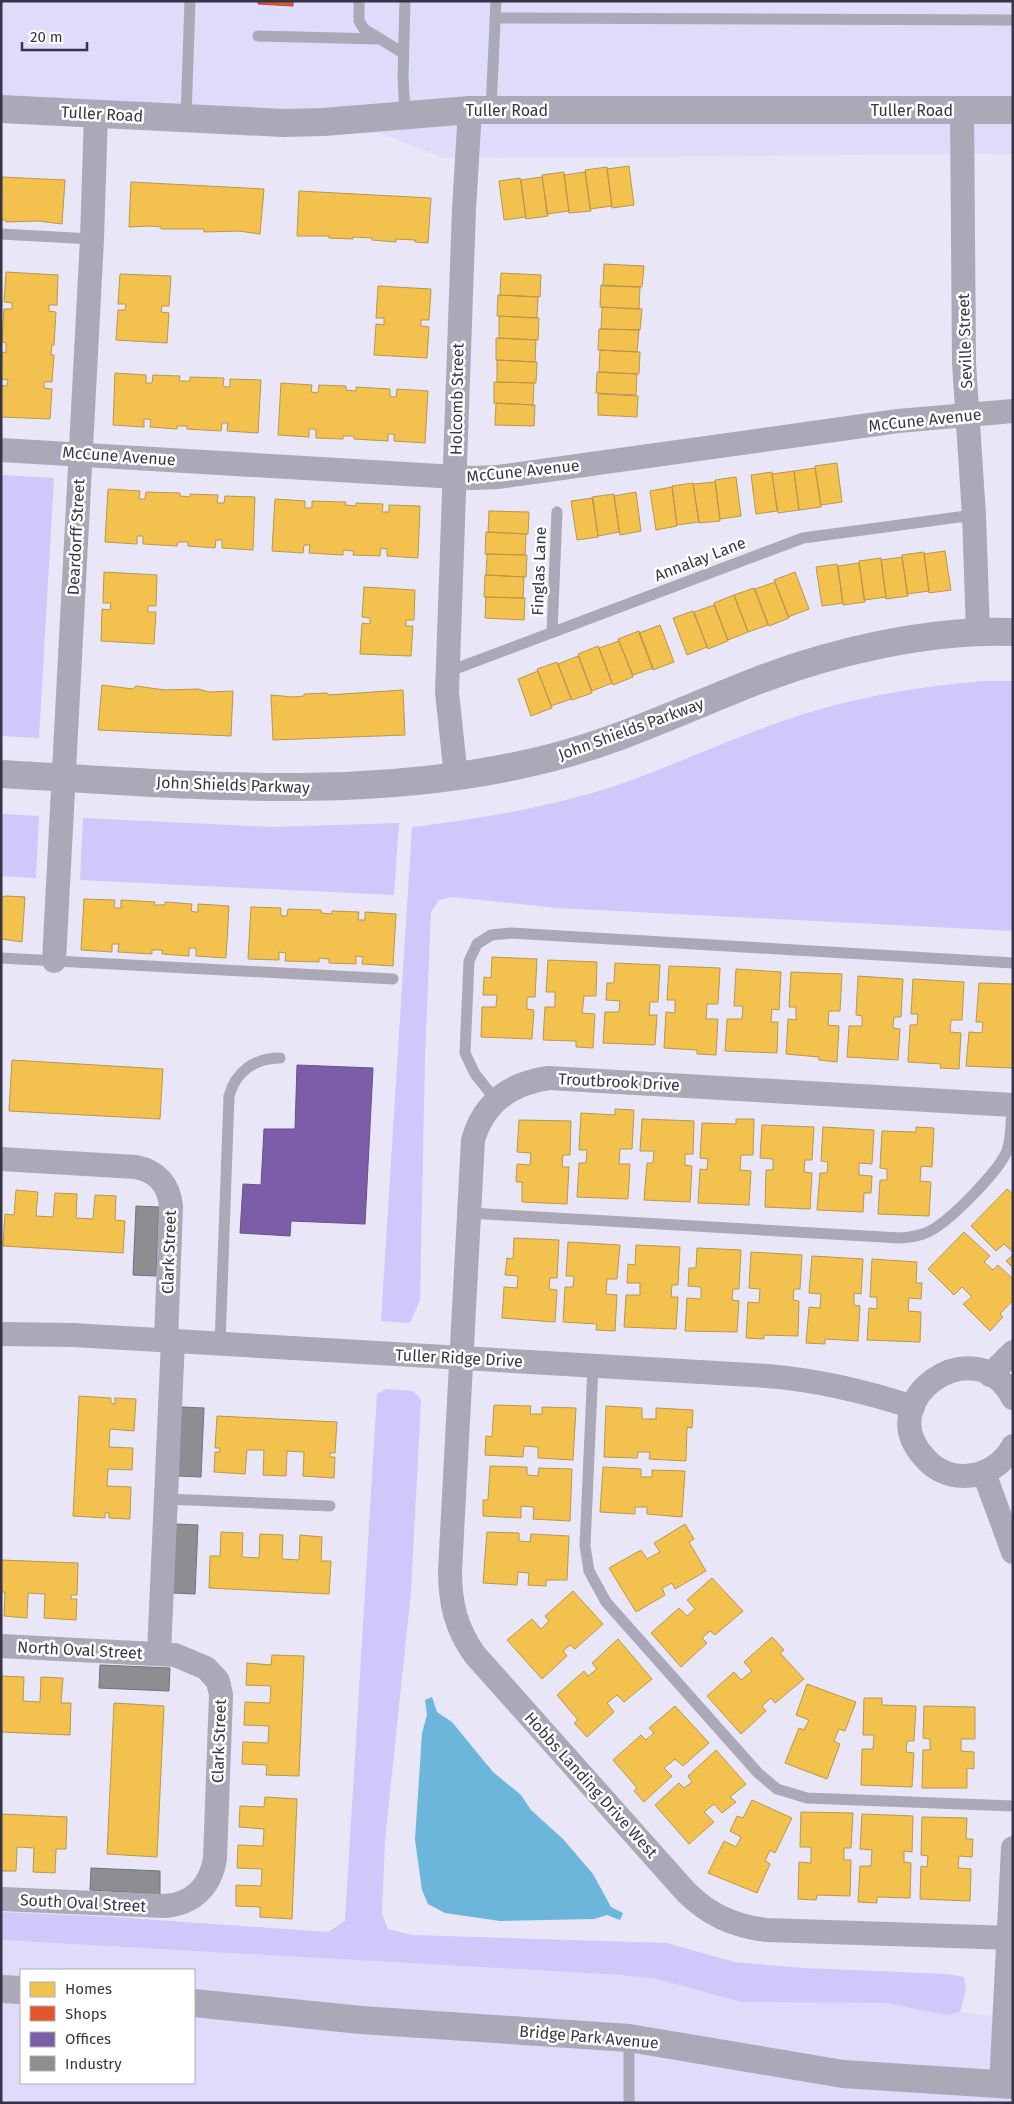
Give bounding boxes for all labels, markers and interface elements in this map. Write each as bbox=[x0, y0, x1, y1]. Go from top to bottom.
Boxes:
scale bar bbox=[22, 20, 88, 52]
text: 20 m bbox=[30, 28, 63, 46]
street label: Tuller Road bbox=[466, 101, 548, 120]
street label: Tuller Road bbox=[871, 101, 953, 120]
street label: Tuller Road bbox=[60, 102, 144, 126]
street label: Seville Street bbox=[954, 293, 976, 389]
street label: Holcomb Street bbox=[447, 342, 467, 455]
street label: McCune Avenue bbox=[868, 405, 982, 435]
street label: McCune Avenue bbox=[62, 443, 176, 469]
street label: McCune Avenue bbox=[466, 456, 580, 486]
street label: Deardorff Street bbox=[63, 478, 89, 596]
street label: Finglas Lane bbox=[528, 526, 550, 616]
street label: Annalay Lane bbox=[652, 533, 748, 585]
street label: John Shields Parkway bbox=[556, 694, 707, 764]
street label: John Shields Parkway bbox=[156, 773, 310, 797]
street label: Troutbrook Drive bbox=[558, 1069, 680, 1095]
street label: Clark Street bbox=[158, 1209, 180, 1294]
street label: Tuller Ridge Drive bbox=[395, 1345, 523, 1371]
street label: North Oval Street bbox=[17, 1637, 143, 1663]
street label: Clark Street bbox=[208, 1698, 230, 1783]
street label: Hobbs Landing Drive West bbox=[520, 1708, 662, 1862]
street label: South Oval Street bbox=[19, 1890, 147, 1916]
legend bbox=[20, 1969, 195, 2084]
text: Homes bbox=[65, 1980, 112, 1998]
text: Shops bbox=[65, 2005, 107, 2023]
street label: Bridge Park Avenue bbox=[519, 2021, 659, 2053]
text: Offices bbox=[65, 2030, 111, 2048]
text: Industry bbox=[65, 2055, 122, 2073]

